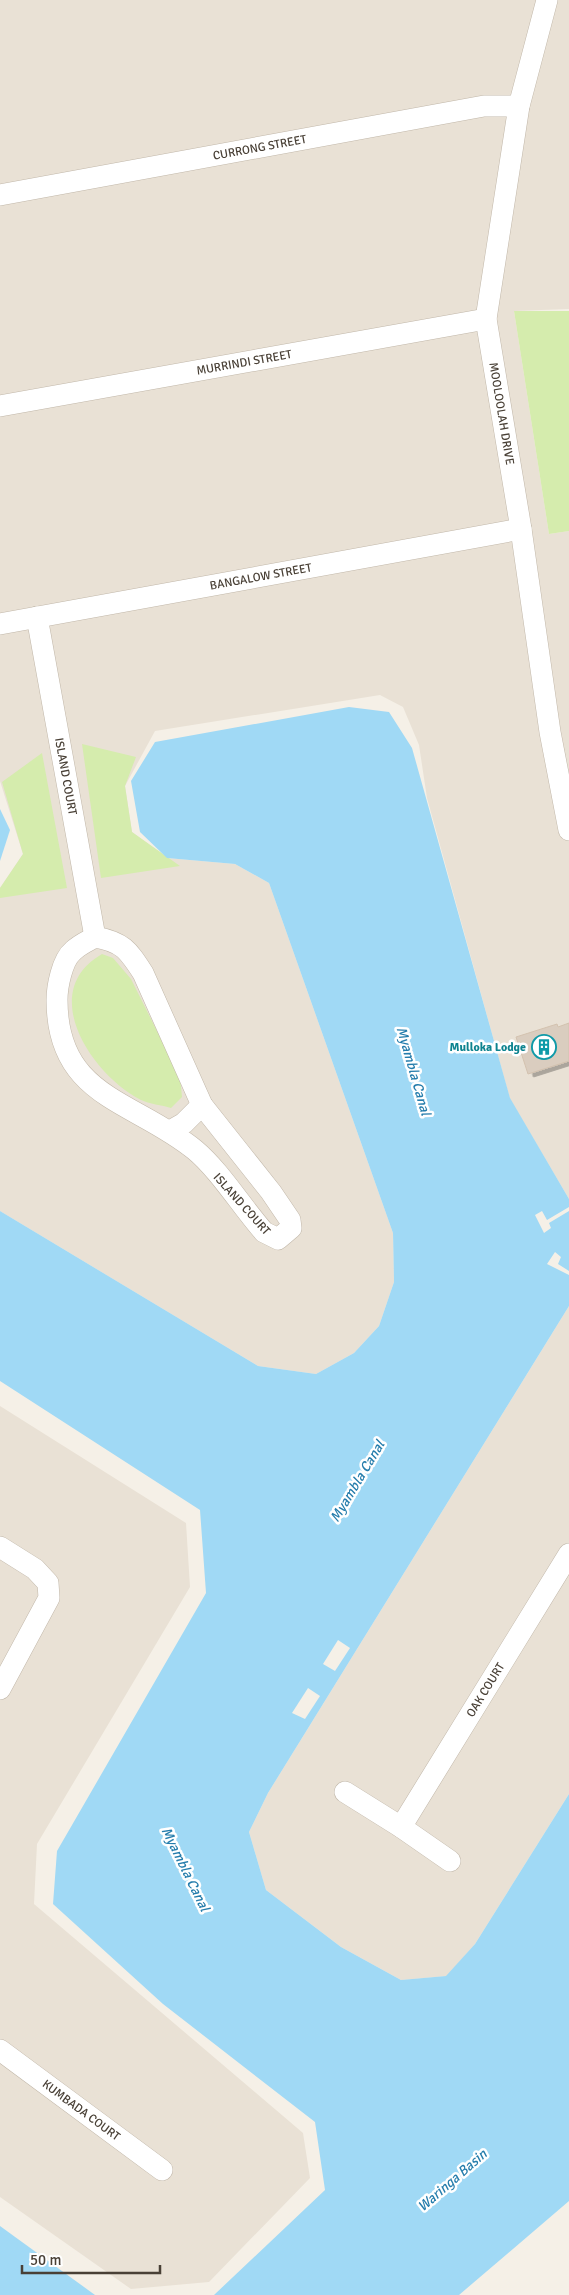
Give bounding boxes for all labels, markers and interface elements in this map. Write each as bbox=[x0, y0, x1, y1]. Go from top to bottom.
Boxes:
street label: CURRONG STREET bbox=[212, 132, 308, 164]
street label: MURRINDI STREET bbox=[195, 347, 293, 379]
street label: MOOLOOLAH DRIVE bbox=[485, 361, 517, 466]
street label: BANGALOW STREET bbox=[209, 560, 313, 594]
street label: ISLAND COURT bbox=[51, 737, 80, 816]
water label: Myambla Canal bbox=[393, 1025, 435, 1119]
building icon: Mulloka Lodge bbox=[531, 1034, 557, 1060]
place label: Mulloka Lodge bbox=[450, 1040, 526, 1055]
street label: ISLAND COURT bbox=[210, 1170, 273, 1239]
water label: Myambla Canal bbox=[326, 1437, 389, 1525]
street label: OAK COURT bbox=[463, 1660, 508, 1720]
water label: Myambla Canal bbox=[158, 1824, 214, 1915]
street label: KUMBADA COURT bbox=[39, 2077, 123, 2144]
water label: Waringa Basin bbox=[414, 2146, 491, 2215]
scale bar bbox=[22, 2242, 160, 2274]
text: 50 m bbox=[30, 2251, 61, 2269]

